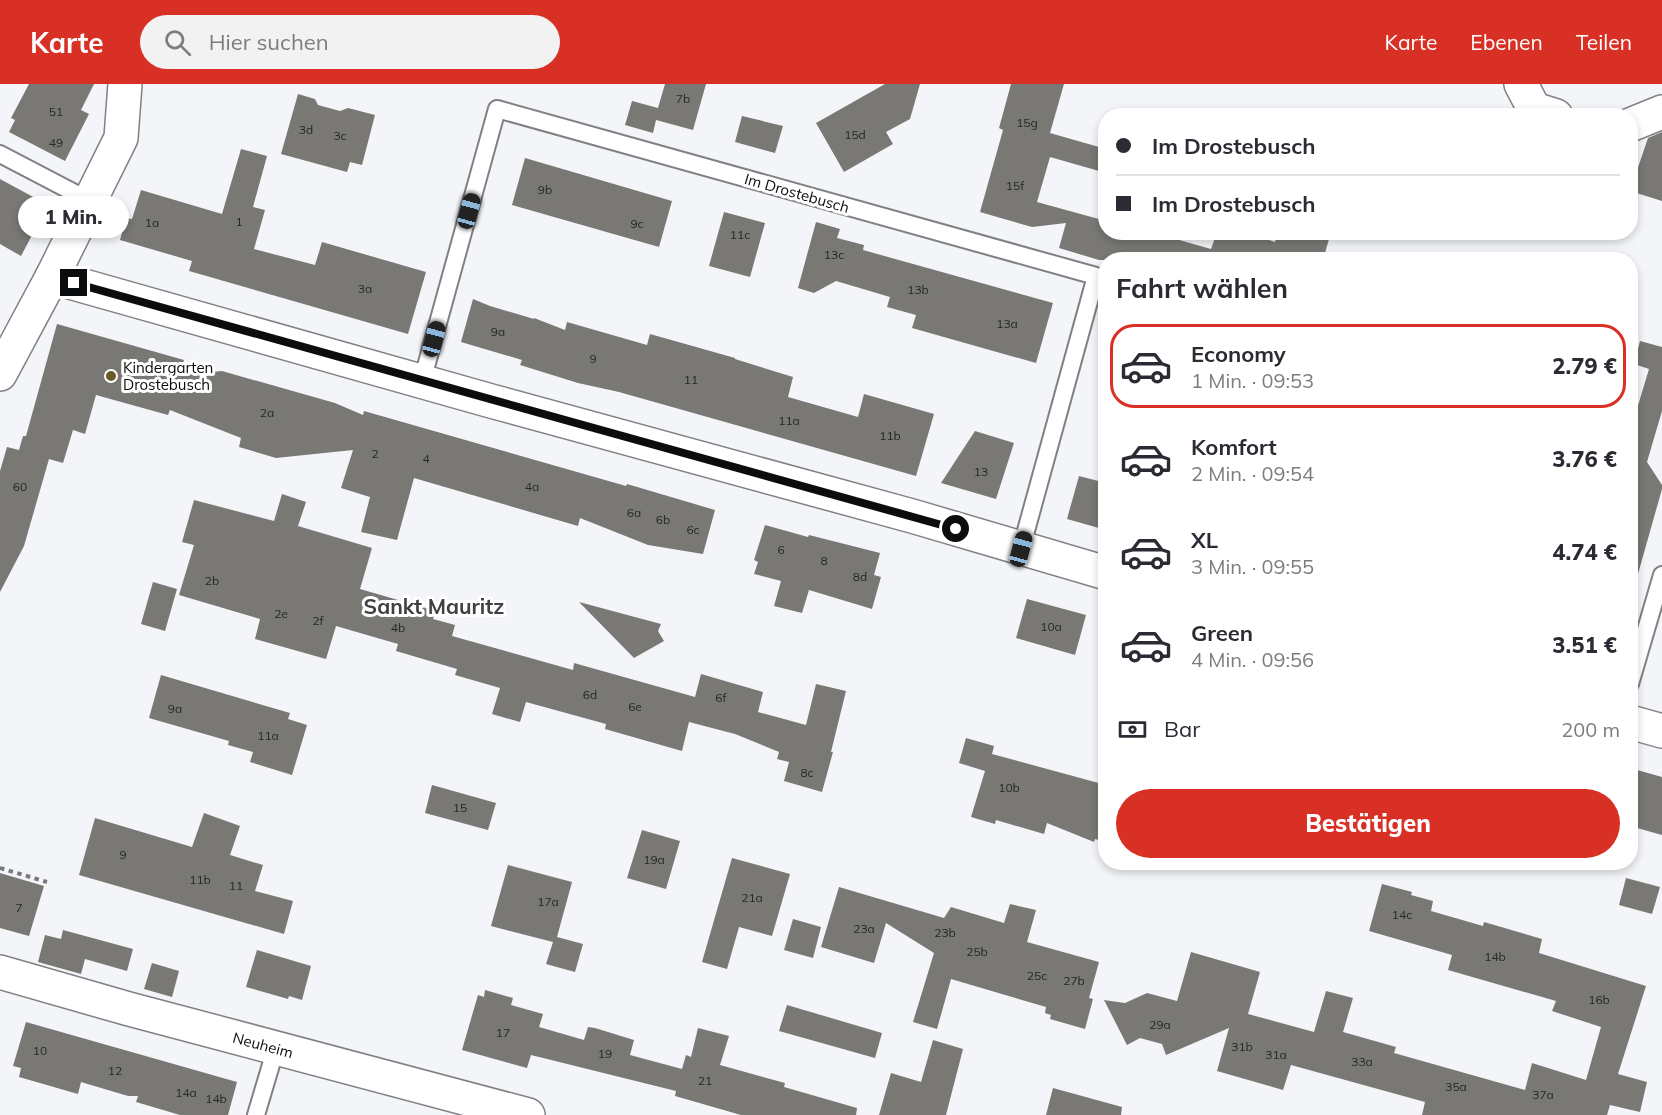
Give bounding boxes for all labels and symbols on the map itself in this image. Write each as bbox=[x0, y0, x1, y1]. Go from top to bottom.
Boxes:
house number: 7b bbox=[676, 91, 690, 106]
house number: 51 bbox=[49, 104, 63, 119]
house number: 15g bbox=[1016, 115, 1038, 130]
house number: 3d bbox=[299, 122, 313, 137]
house number: 15d bbox=[844, 127, 866, 142]
house number: 3c bbox=[333, 128, 347, 143]
house number: 49 bbox=[49, 135, 63, 150]
street label: Im Drostebusch bbox=[742, 169, 852, 217]
house number: 15f bbox=[1006, 178, 1025, 193]
house number: 9b bbox=[538, 182, 552, 197]
car bbox=[456, 191, 482, 231]
callout: 1 Min. bbox=[19, 196, 130, 238]
house number: 1 bbox=[235, 214, 243, 229]
house number: 1a bbox=[145, 215, 159, 230]
house number: 9c bbox=[630, 216, 644, 231]
house number: 11c bbox=[730, 227, 750, 242]
house number: 13c bbox=[824, 247, 844, 262]
route end bbox=[60, 269, 87, 296]
house number: 3a bbox=[358, 281, 372, 296]
house number: 13b bbox=[907, 282, 929, 297]
house number: 13a bbox=[996, 316, 1018, 331]
car bbox=[421, 319, 447, 359]
house number: 9a bbox=[491, 324, 505, 339]
house number: 9 bbox=[589, 351, 597, 366]
place label: Kindergarten Drostebusch bbox=[123, 358, 213, 394]
marker: Kindergarten Drostebusch bbox=[104, 369, 118, 383]
house number: 11 bbox=[684, 372, 698, 387]
house number: 2a bbox=[260, 405, 274, 420]
house number: 11a bbox=[778, 413, 800, 428]
house number: 11b bbox=[879, 428, 901, 443]
house number: 2 bbox=[371, 446, 379, 461]
house number: 4 bbox=[422, 451, 430, 466]
house number: 13 bbox=[974, 464, 988, 479]
house number: 60 bbox=[13, 479, 27, 494]
house number: 4a bbox=[525, 479, 539, 494]
house number: 6a bbox=[627, 505, 641, 520]
house number: 6b bbox=[656, 512, 670, 527]
route start bbox=[942, 515, 969, 542]
house number: 6c bbox=[686, 522, 700, 537]
car bbox=[1008, 529, 1034, 569]
house number: 6 bbox=[777, 542, 785, 557]
house number: 8 bbox=[820, 553, 828, 568]
house number: 8d bbox=[853, 569, 867, 584]
house number: 2b bbox=[205, 573, 219, 588]
district label: Sankt Mauritz bbox=[364, 593, 504, 619]
house number: 2e bbox=[274, 606, 288, 621]
house number: 2f bbox=[312, 613, 325, 628]
house number: 10a bbox=[1040, 619, 1062, 634]
house number: 4b bbox=[391, 620, 405, 635]
house number: 6d bbox=[583, 687, 597, 702]
house number: 6f bbox=[715, 690, 728, 705]
house number: 6e bbox=[628, 699, 642, 714]
house number: 9a bbox=[168, 701, 182, 716]
house number: 11a bbox=[257, 728, 279, 743]
house number: 8c bbox=[800, 765, 814, 780]
house number: 10b bbox=[998, 780, 1020, 795]
house number: 15 bbox=[453, 800, 467, 815]
house number: 9 bbox=[119, 847, 127, 862]
house number: 19a bbox=[643, 852, 665, 867]
house number: 11b bbox=[189, 872, 211, 887]
house number: 11 bbox=[229, 878, 243, 893]
house number: 21a bbox=[741, 890, 763, 905]
house number: 17a bbox=[537, 894, 559, 909]
house number: 7 bbox=[15, 900, 23, 915]
house number: 14c bbox=[1392, 907, 1412, 922]
house number: 23a bbox=[853, 921, 875, 936]
house number: 23b bbox=[934, 925, 956, 940]
house number: 25b bbox=[966, 944, 988, 959]
house number: 14b bbox=[1484, 949, 1506, 964]
house number: 25c bbox=[1027, 968, 1047, 983]
house number: 27b bbox=[1063, 973, 1085, 988]
house number: 16b bbox=[1588, 992, 1610, 1007]
house number: 29a bbox=[1149, 1017, 1171, 1032]
house number: 17 bbox=[496, 1025, 510, 1040]
street label: Neuheim bbox=[231, 1028, 295, 1062]
house number: 31b bbox=[1231, 1039, 1253, 1054]
house number: 10 bbox=[33, 1043, 47, 1058]
house number: 19 bbox=[598, 1046, 612, 1061]
house number: 31a bbox=[1265, 1047, 1287, 1062]
house number: 33a bbox=[1351, 1054, 1373, 1069]
house number: 12 bbox=[108, 1063, 122, 1078]
house number: 21 bbox=[698, 1073, 712, 1088]
house number: 35a bbox=[1445, 1079, 1467, 1094]
house number: 14a bbox=[175, 1085, 197, 1100]
house number: 37a bbox=[1532, 1087, 1554, 1102]
house number: 14b bbox=[205, 1091, 227, 1106]

